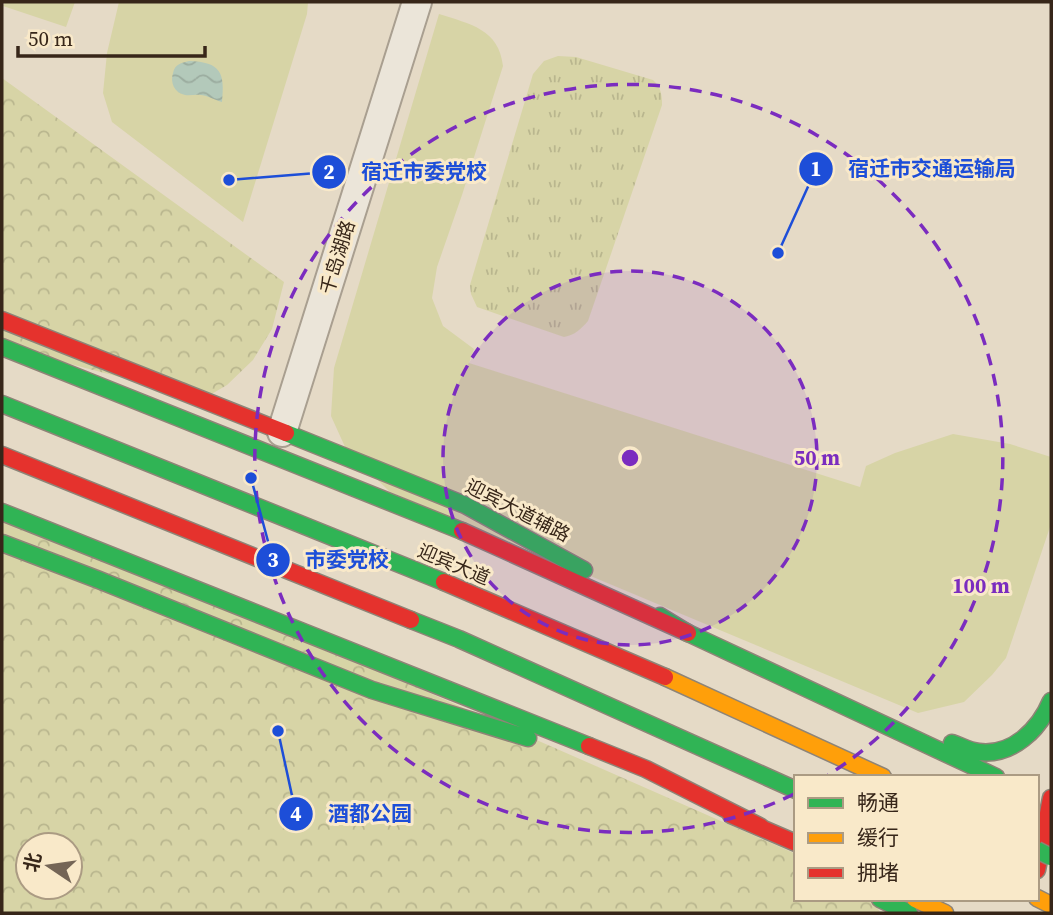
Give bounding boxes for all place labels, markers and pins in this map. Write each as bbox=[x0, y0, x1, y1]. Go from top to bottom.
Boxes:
callout: 宿迁市交通运输局 bbox=[799, 148, 1030, 190]
callout: 宿迁市委党校 bbox=[312, 151, 501, 193]
centre of rings bbox=[618, 446, 642, 470]
callout: 市委党校 bbox=[256, 539, 403, 581]
callout: 酒都公园 bbox=[279, 793, 426, 835]

